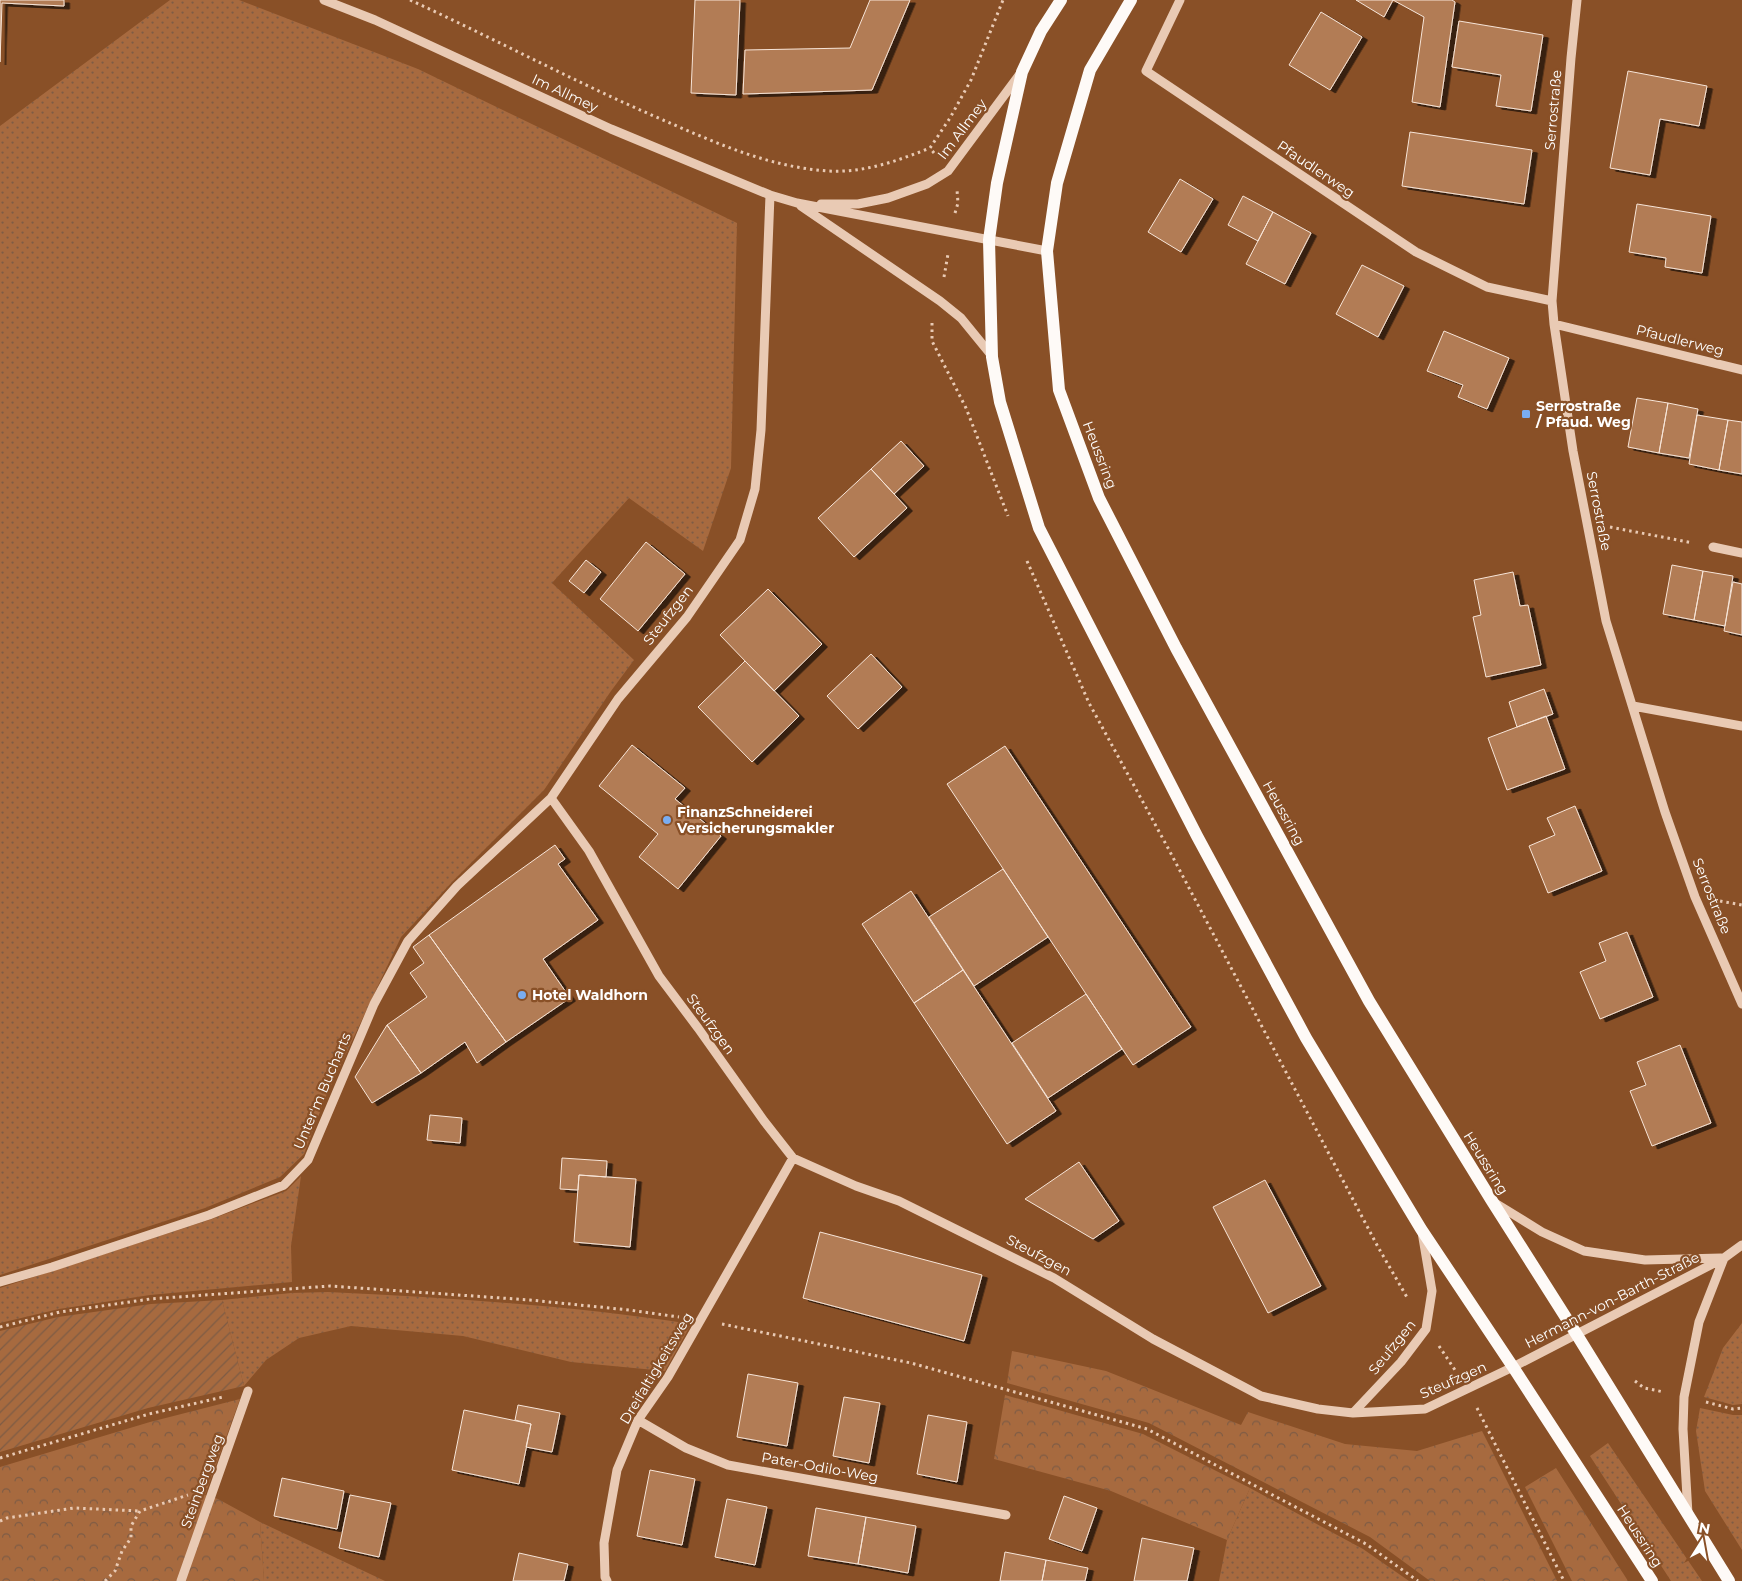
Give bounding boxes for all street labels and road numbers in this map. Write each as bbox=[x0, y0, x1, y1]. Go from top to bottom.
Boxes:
street label: Serrostraße bbox=[1541, 69, 1565, 151]
street label: Im Allmey bbox=[529, 70, 601, 116]
street label: Im Allmey bbox=[933, 95, 991, 163]
street label: Pfaudlerweg bbox=[1274, 136, 1358, 202]
street label: Pfaudlerweg bbox=[1634, 320, 1726, 360]
street label: Heussring bbox=[1079, 419, 1121, 491]
street label: Serrostraße bbox=[1582, 470, 1616, 552]
street label: Steufzgen bbox=[639, 581, 697, 649]
street label: Heussring bbox=[1259, 777, 1309, 849]
street label: Serrostraße bbox=[1689, 855, 1735, 937]
street label: Steufzgen bbox=[683, 990, 739, 1058]
street label: Unter'm Bucharts bbox=[289, 1030, 355, 1152]
street label: Heussring bbox=[1459, 1128, 1513, 1198]
street label: Steufzgen bbox=[1003, 1230, 1075, 1280]
street label: Hermann-von-Barth-Straße bbox=[1522, 1248, 1702, 1352]
street label: Dreifaltigkeitsweg bbox=[615, 1309, 697, 1427]
street label: Seufzgen bbox=[1364, 1316, 1420, 1378]
street label: Steufzgen bbox=[1417, 1357, 1489, 1403]
street label: Steinbergweg bbox=[177, 1431, 227, 1531]
street label: Pater-Odilo-Weg bbox=[760, 1448, 880, 1486]
street label: Heussring bbox=[1613, 1501, 1667, 1571]

